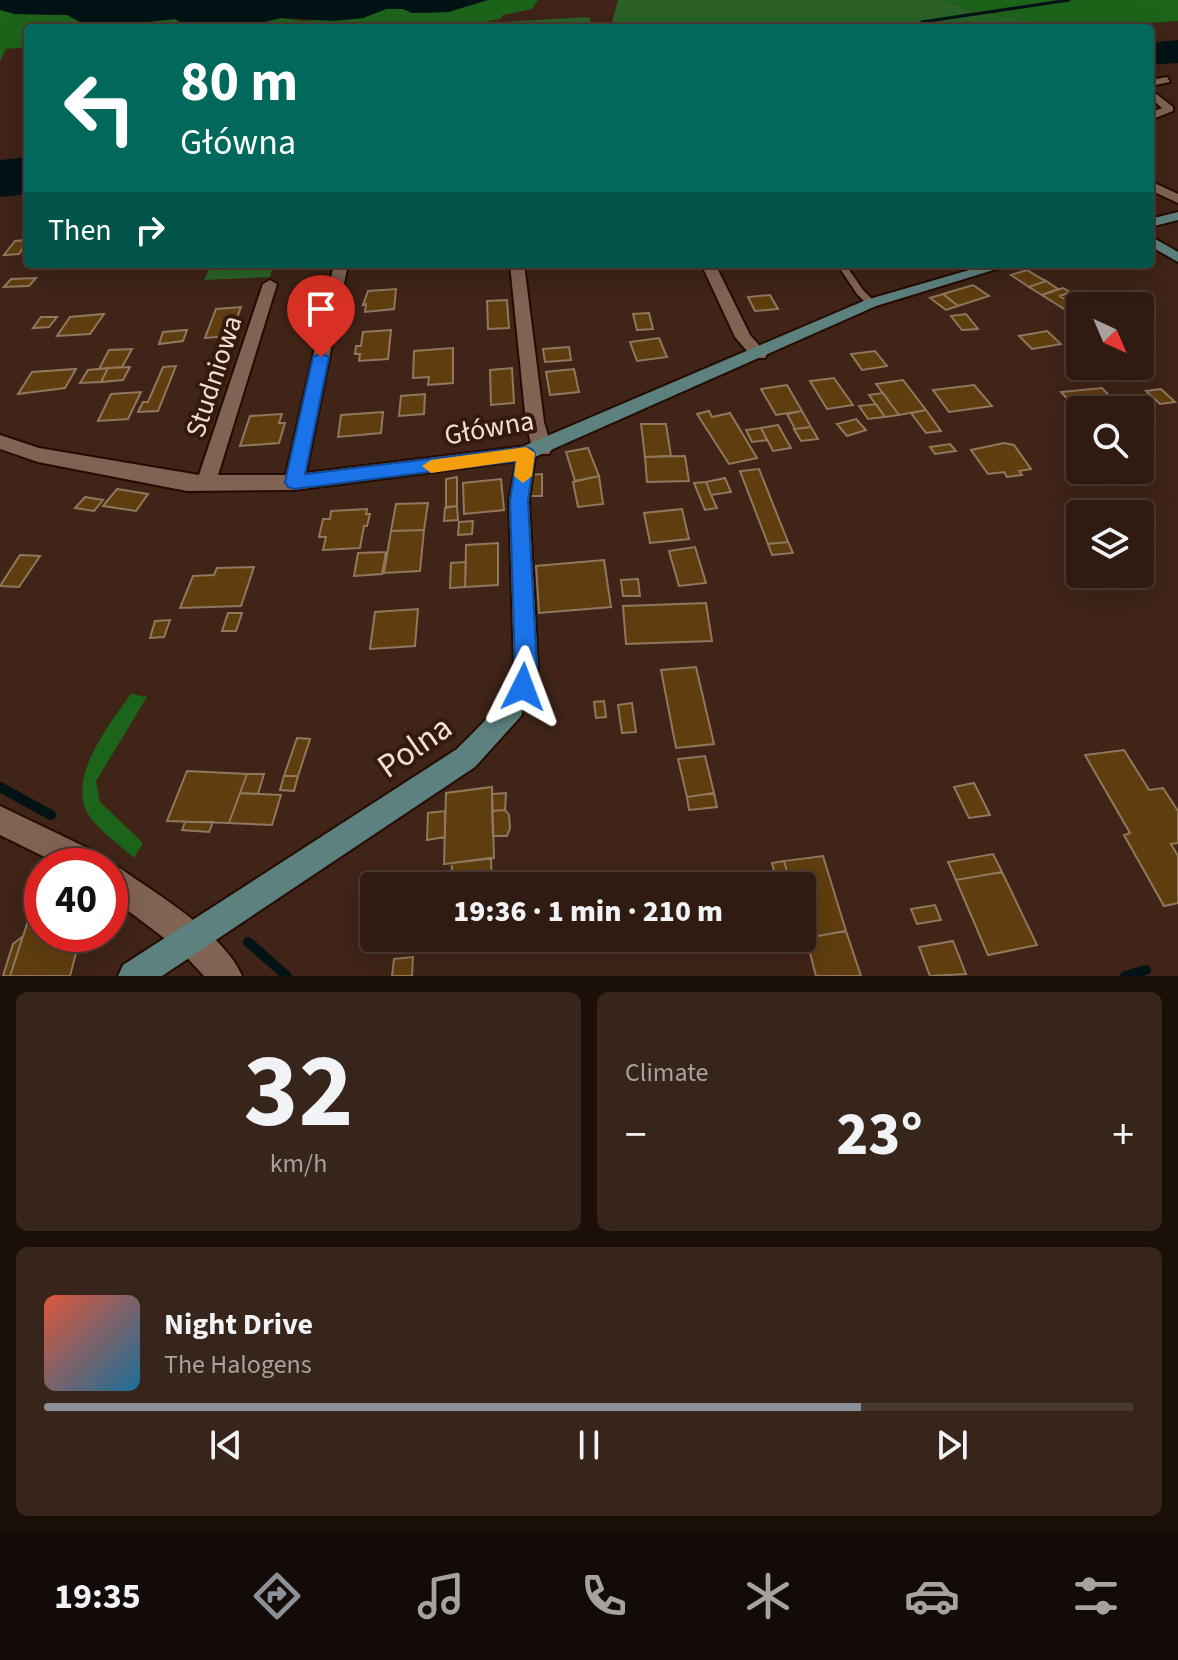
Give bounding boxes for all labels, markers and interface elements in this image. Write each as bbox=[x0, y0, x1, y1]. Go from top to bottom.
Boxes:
text: 80 m bbox=[180, 43, 298, 122]
icon: left bbox=[48, 56, 152, 160]
text: Główna bbox=[180, 117, 296, 168]
icon: right bbox=[128, 208, 172, 252]
text: Then bbox=[48, 209, 112, 252]
pin bbox=[287, 275, 355, 357]
icon: arrive bbox=[299, 287, 343, 331]
north arrow bbox=[1066, 292, 1154, 380]
map controls bbox=[1066, 292, 1154, 588]
street label: Studniowa bbox=[175, 310, 252, 442]
button: search bbox=[1066, 396, 1154, 484]
street label: Główna bbox=[441, 400, 537, 456]
button: layers bbox=[1066, 500, 1154, 588]
position arrow bbox=[481, 645, 565, 729]
street label: Polna bbox=[368, 704, 462, 791]
speed limit sign: 40 bbox=[24, 848, 128, 952]
text: 19:36 · 1 min · 210 m bbox=[453, 890, 723, 933]
text: 32 bbox=[244, 1019, 353, 1167]
text: Climate bbox=[625, 1054, 709, 1091]
text: 23° bbox=[836, 1093, 923, 1178]
text: − bbox=[625, 1104, 647, 1167]
text: + bbox=[1112, 1104, 1134, 1167]
text: km/h bbox=[270, 1145, 327, 1182]
text: Night Drive bbox=[164, 1303, 313, 1346]
text: The Halogens bbox=[164, 1346, 312, 1383]
icon: previous bbox=[204, 1423, 248, 1467]
icon: pause bbox=[567, 1423, 611, 1467]
icon: next bbox=[930, 1423, 974, 1467]
icon: directions bbox=[249, 1568, 305, 1624]
icon: music bbox=[413, 1568, 469, 1624]
icon: phone bbox=[576, 1568, 632, 1624]
icon: climate bbox=[740, 1568, 796, 1624]
icon: car bbox=[904, 1568, 960, 1624]
icon: filters bbox=[1068, 1568, 1124, 1624]
text: 19:35 bbox=[54, 1571, 141, 1622]

